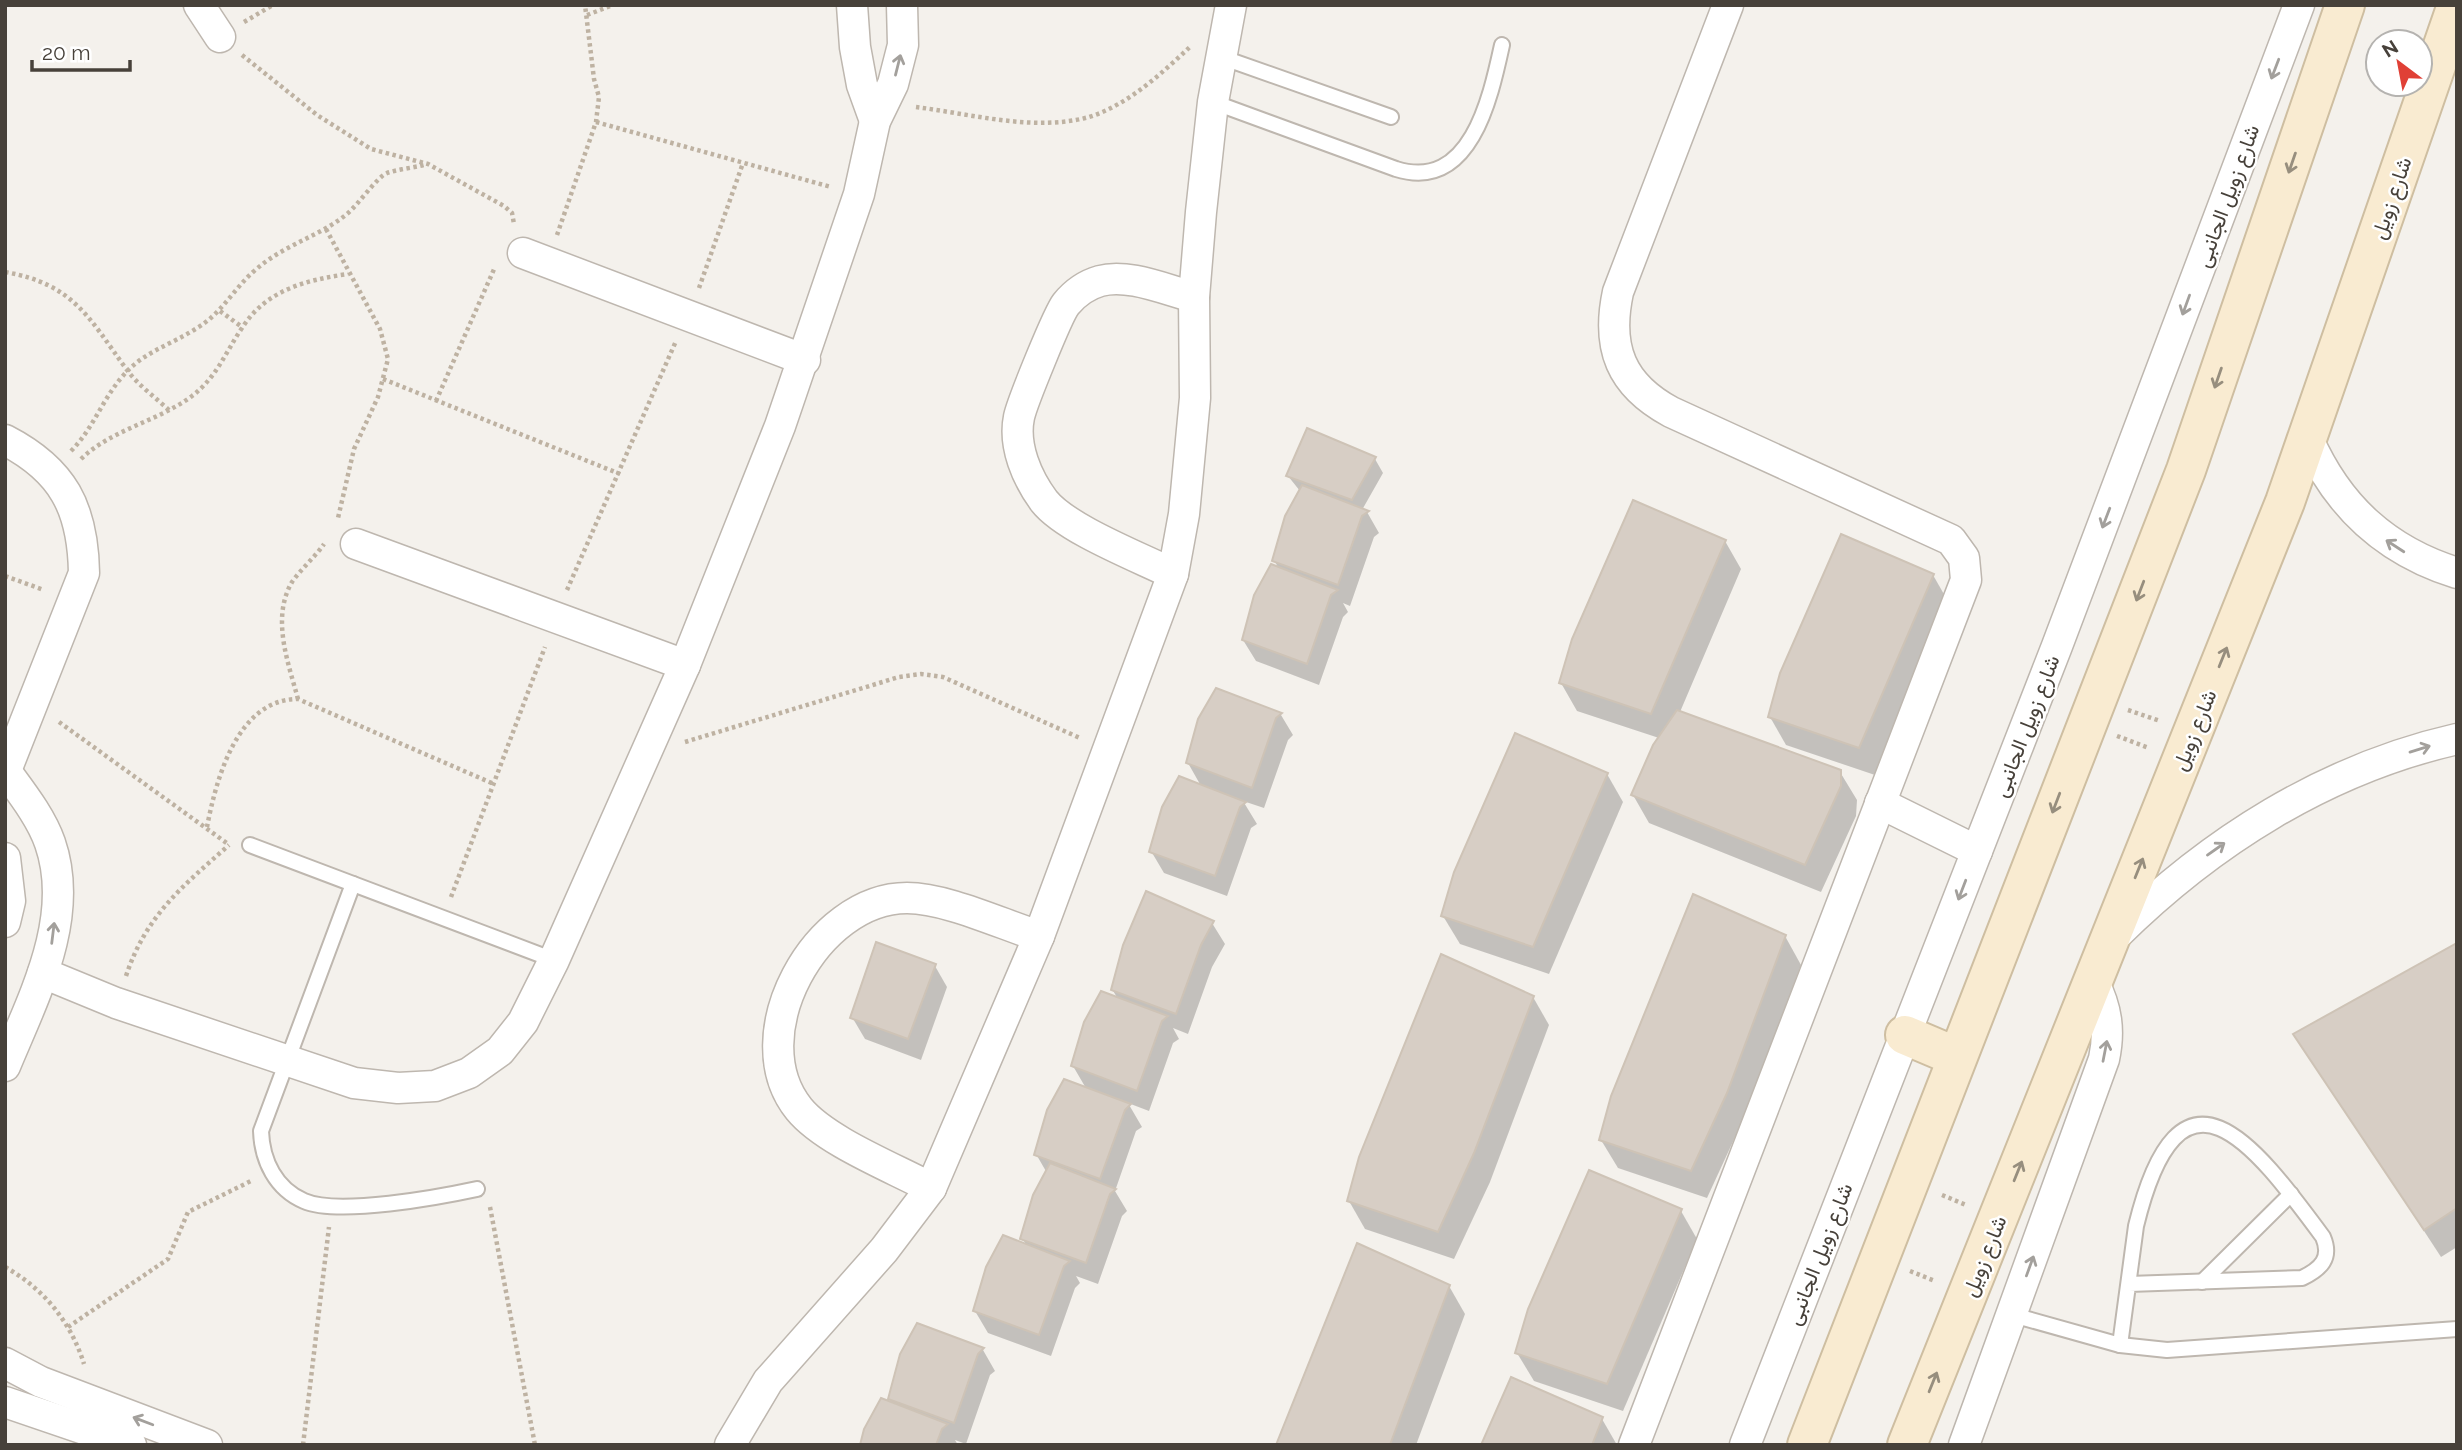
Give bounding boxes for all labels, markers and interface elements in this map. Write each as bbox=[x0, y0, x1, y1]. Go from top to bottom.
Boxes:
scale bar bbox=[32, 28, 130, 72]
north arrow bbox=[2364, 28, 2434, 98]
text: N bbox=[2378, 35, 2402, 62]
text: 20 m bbox=[42, 40, 90, 65]
one-way arrow bbox=[892, 54, 905, 77]
one-way arrow bbox=[2267, 57, 2280, 79]
street label: شارع زويل الجانبى bbox=[2190, 121, 2266, 271]
one-way arrow bbox=[2284, 151, 2297, 173]
street label: شارع زويل bbox=[2365, 154, 2419, 243]
one-way arrow bbox=[2179, 293, 2191, 315]
one-way arrow bbox=[2211, 366, 2223, 388]
one-way arrow bbox=[2099, 506, 2111, 528]
one-way arrow bbox=[2385, 538, 2405, 552]
one-way arrow bbox=[2132, 580, 2145, 602]
one-way arrow bbox=[2217, 647, 2230, 668]
street label: شارع زويل الجانبى bbox=[1987, 651, 2066, 801]
street label: شارع زويل bbox=[2166, 686, 2223, 775]
one-way arrow bbox=[2408, 742, 2430, 755]
one-way arrow bbox=[2049, 792, 2062, 814]
one-way arrow bbox=[2206, 842, 2225, 856]
one-way arrow bbox=[2133, 858, 2146, 880]
one-way arrow bbox=[1954, 878, 1967, 900]
one-way arrow bbox=[47, 922, 60, 944]
one-way arrow bbox=[2098, 1040, 2112, 1063]
one-way arrow bbox=[2012, 1160, 2025, 1182]
street label: شارع زويل الجانبى bbox=[1780, 1179, 1859, 1329]
street label: شارع زويل bbox=[1956, 1212, 2013, 1301]
one-way arrow bbox=[2025, 1255, 2037, 1277]
one-way arrow bbox=[1927, 1371, 1940, 1393]
one-way arrow bbox=[132, 1413, 154, 1426]

